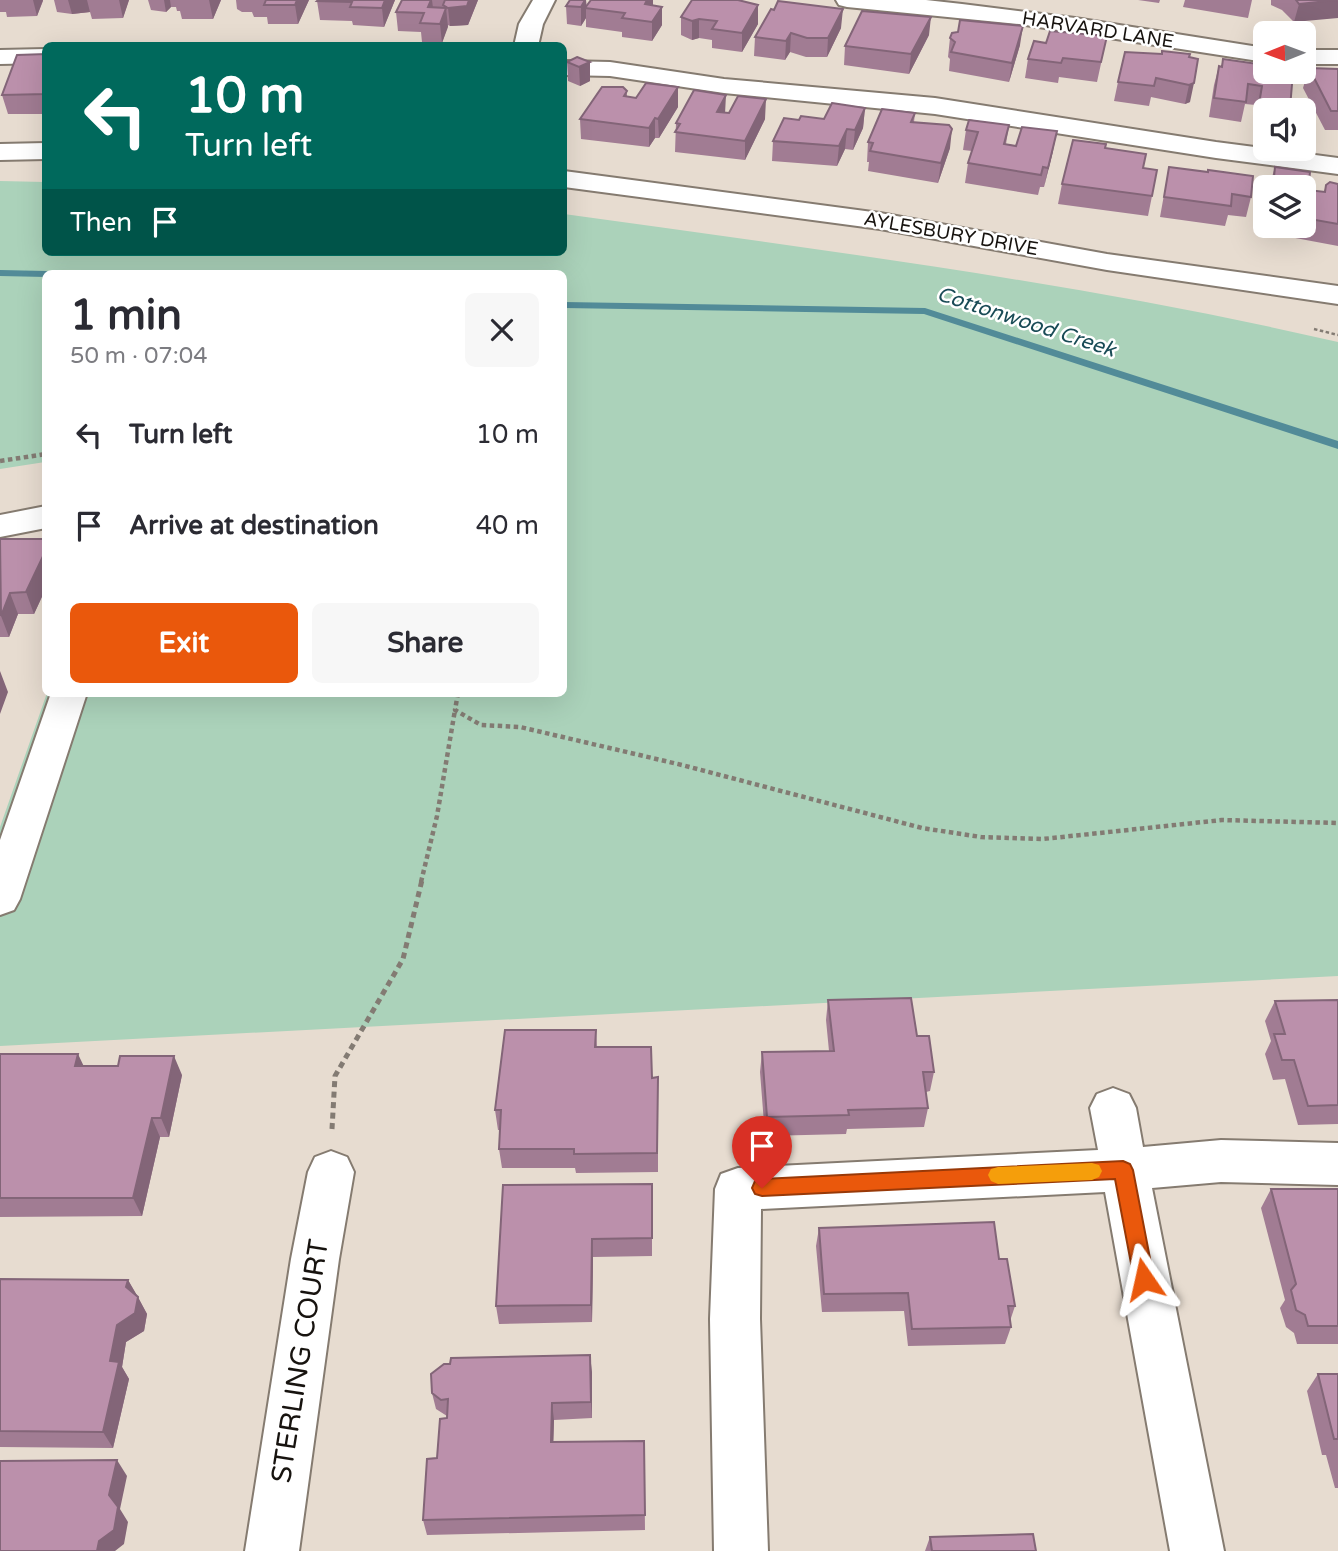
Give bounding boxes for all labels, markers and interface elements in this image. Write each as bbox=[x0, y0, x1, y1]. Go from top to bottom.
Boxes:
street label: HARVARD LANE bbox=[1021, 7, 1175, 53]
north arrow bbox=[1253, 21, 1316, 84]
map controls bbox=[1253, 21, 1316, 238]
text: 10 m bbox=[185, 67, 304, 126]
icon: left bbox=[70, 70, 161, 161]
button: sound bbox=[1253, 98, 1316, 161]
text: Turn left bbox=[185, 127, 312, 165]
button: layers bbox=[1253, 175, 1316, 238]
icon: arrive bbox=[146, 203, 184, 241]
text: Then bbox=[70, 207, 132, 238]
street label: AYLESBURY DRIVE bbox=[862, 208, 1040, 260]
water label: Cottonwood Creek bbox=[934, 281, 1120, 363]
text: 1 min bbox=[70, 290, 182, 341]
button: close bbox=[465, 293, 539, 367]
text: 50 m · 07:04 bbox=[70, 342, 208, 370]
icon: left bbox=[70, 416, 108, 454]
text: Turn left bbox=[129, 419, 232, 450]
text: 10 m bbox=[476, 419, 539, 450]
icon: arrive bbox=[70, 507, 108, 545]
text: Arrive at destination bbox=[129, 510, 379, 541]
text: 40 m bbox=[476, 510, 539, 541]
button: Exit bbox=[70, 603, 298, 683]
button: Share bbox=[312, 603, 539, 683]
pin bbox=[732, 1116, 792, 1188]
icon: arrive bbox=[743, 1127, 781, 1165]
street label: STERLING COURT bbox=[264, 1237, 336, 1485]
position arrow bbox=[1107, 1242, 1181, 1316]

